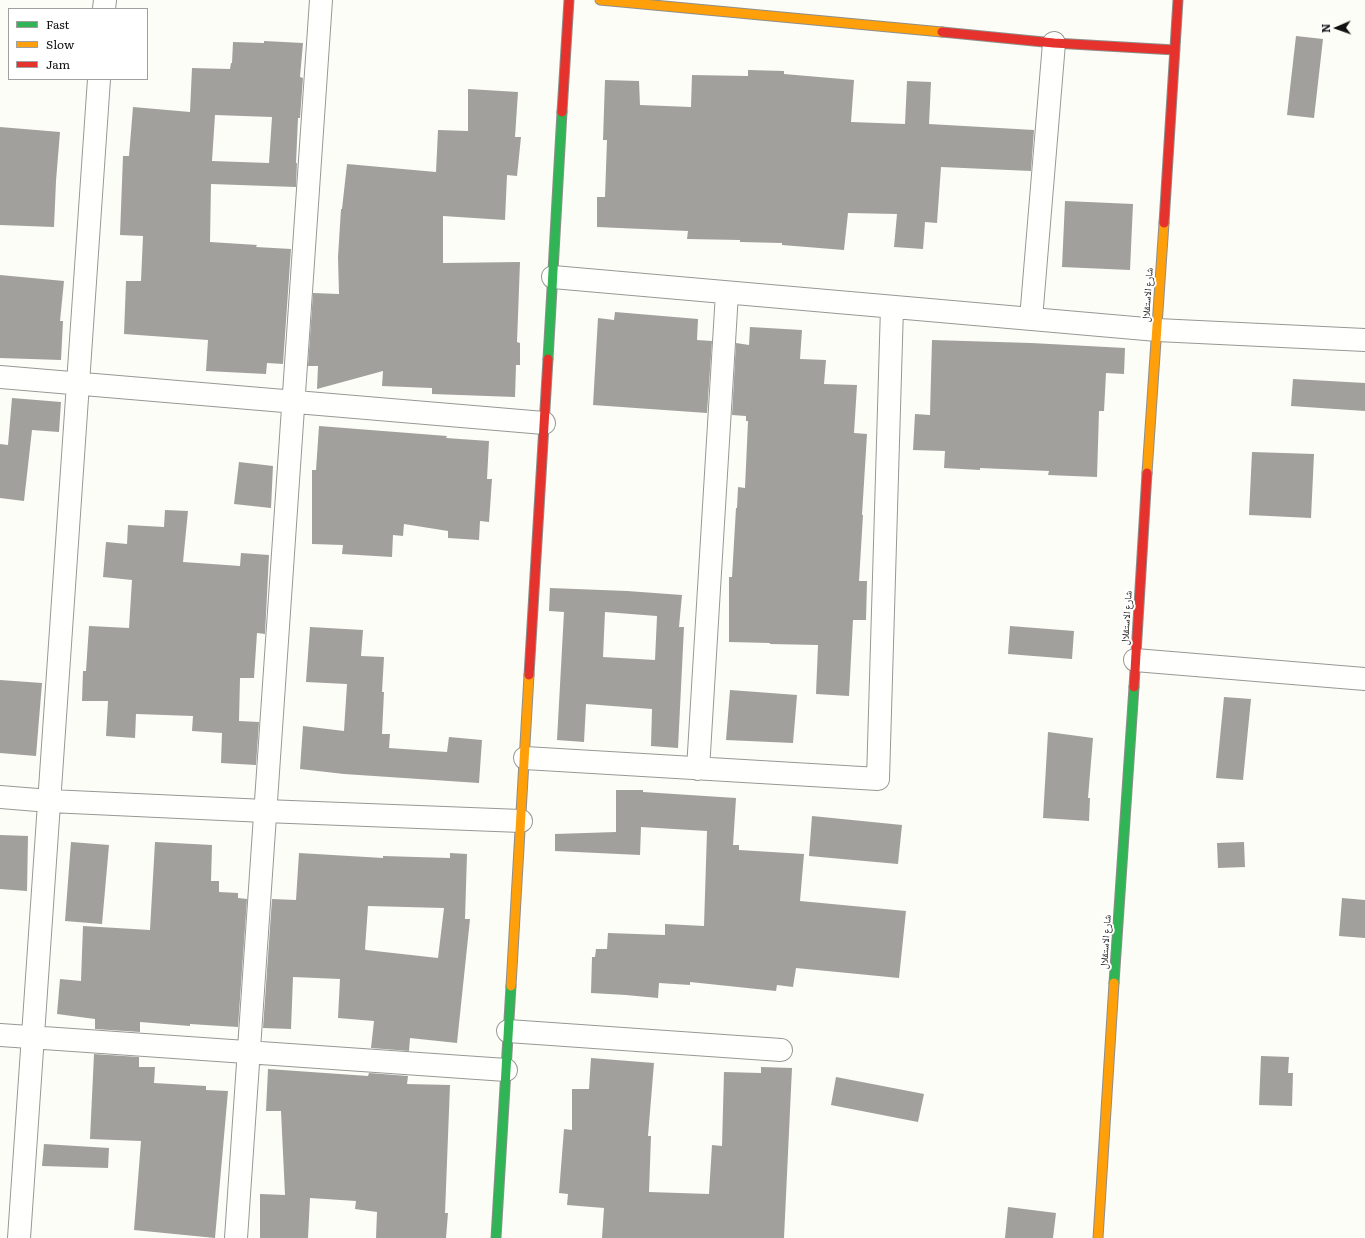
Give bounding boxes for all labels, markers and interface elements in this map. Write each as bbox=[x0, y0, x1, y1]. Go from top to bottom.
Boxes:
legend bbox=[8, 8, 148, 80]
north arrow bbox=[1317, 8, 1357, 48]
text: Fast bbox=[46, 15, 69, 33]
text: N bbox=[1317, 24, 1333, 33]
text: Slow bbox=[46, 35, 74, 53]
text: Jam bbox=[46, 55, 70, 73]
street label: شارع الاستقلال bbox=[1140, 267, 1156, 323]
street label: شارع الاستقلال bbox=[1119, 590, 1135, 646]
street label: شارع الاستقلال bbox=[1098, 914, 1114, 970]

